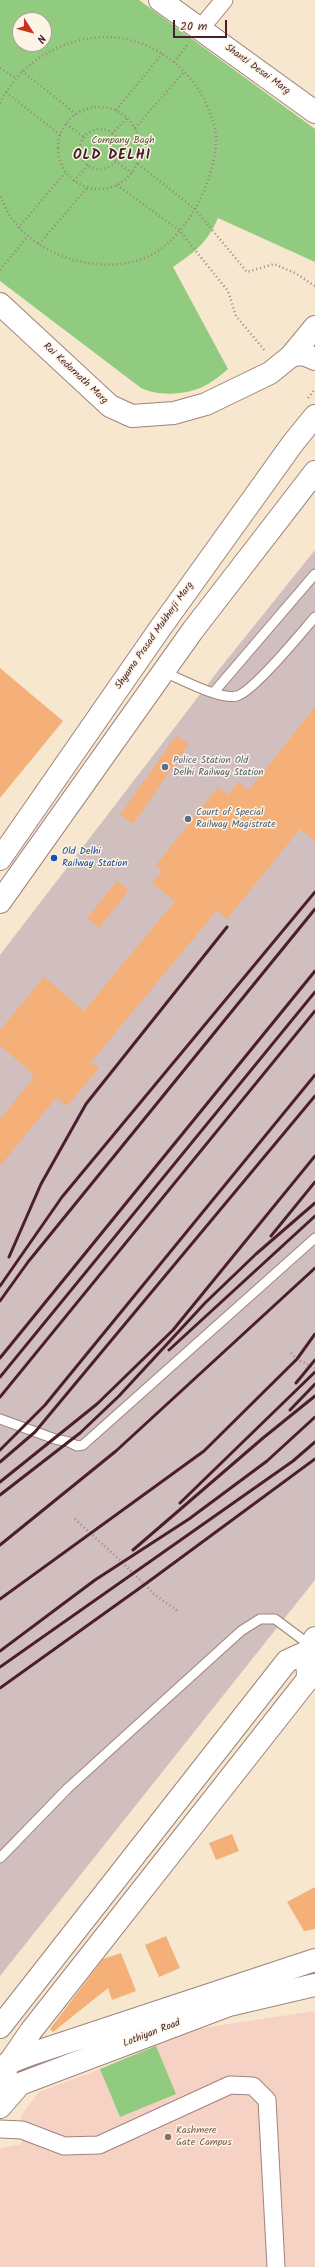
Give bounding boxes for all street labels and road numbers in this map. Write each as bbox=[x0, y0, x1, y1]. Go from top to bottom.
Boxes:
street label: Shanti Desai Marg bbox=[222, 42, 292, 98]
street label: Rai Kedarnath Marg bbox=[40, 341, 110, 407]
street label: Shyama Prasad Mukherji Marg bbox=[113, 580, 197, 692]
street label: Lothiyan Road bbox=[122, 2018, 182, 2050]

